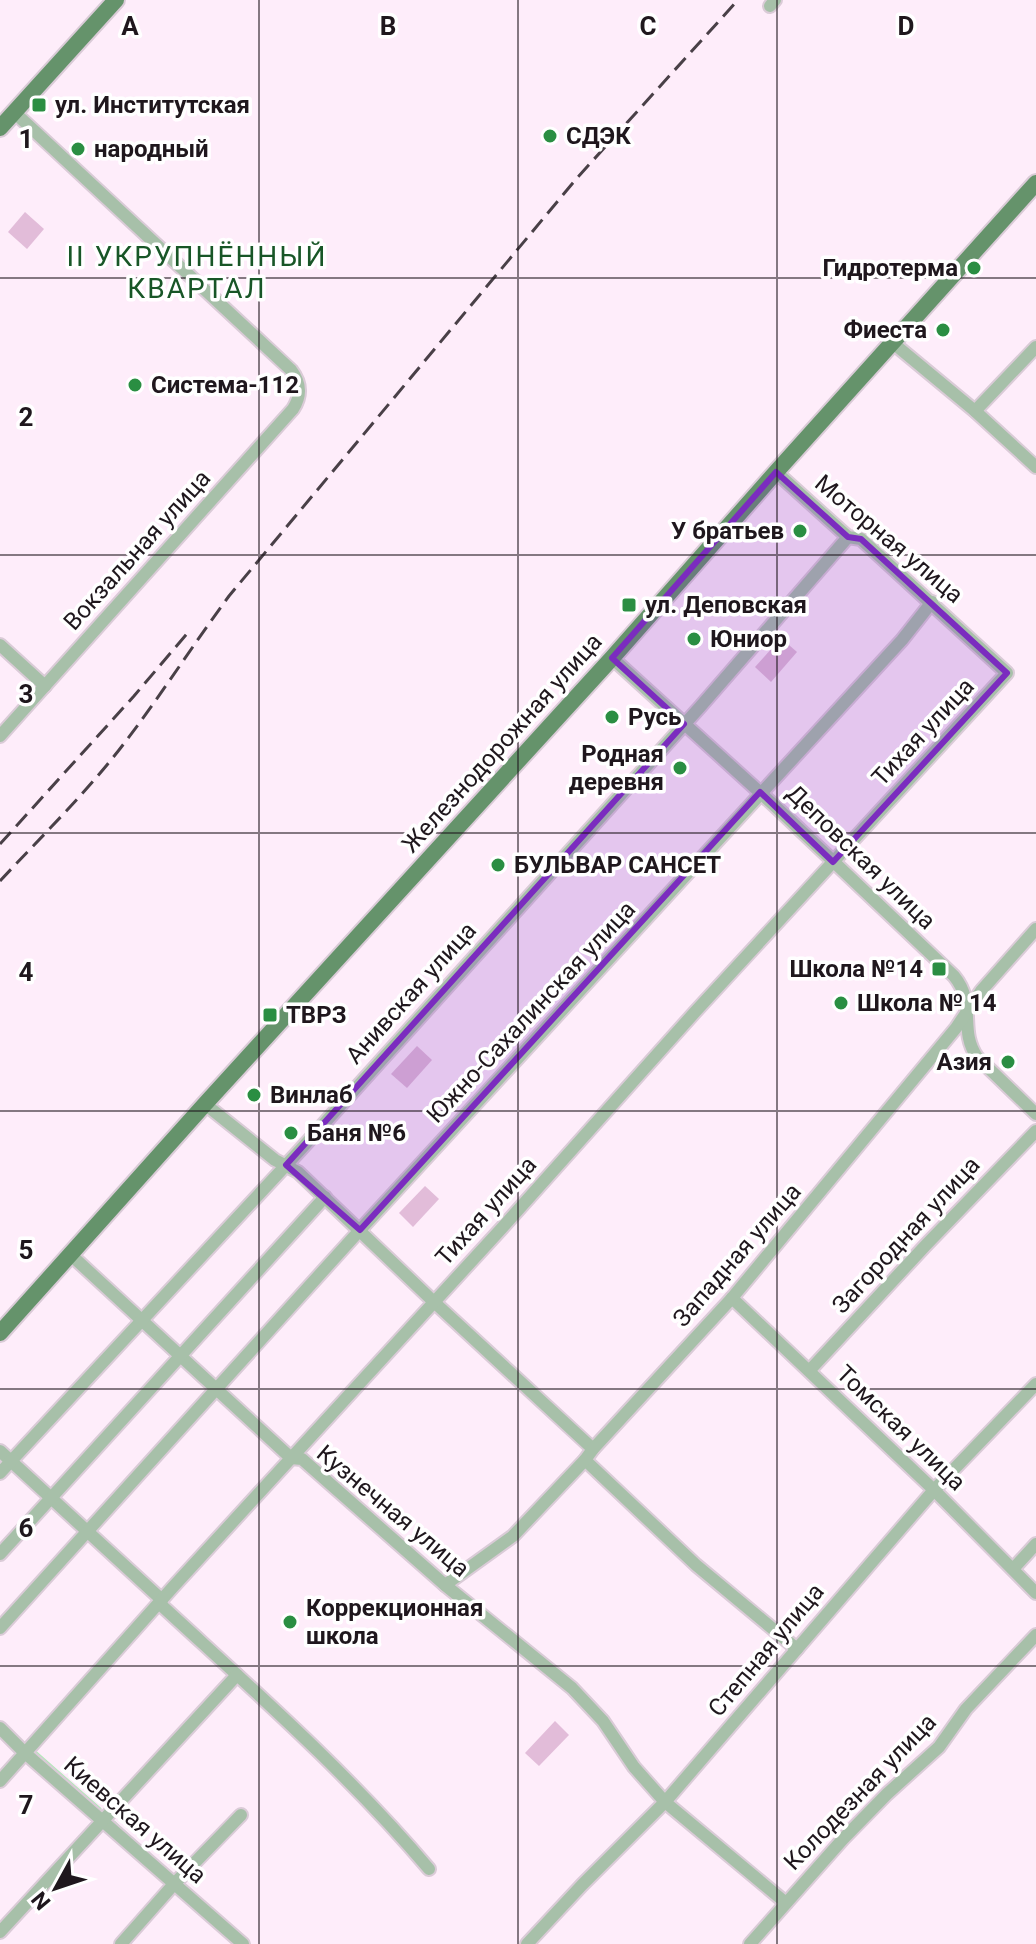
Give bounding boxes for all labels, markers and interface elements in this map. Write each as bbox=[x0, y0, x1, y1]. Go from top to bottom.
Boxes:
text: A bbox=[121, 11, 139, 41]
text: B bbox=[380, 11, 396, 41]
text: C bbox=[639, 11, 657, 41]
text: D bbox=[898, 11, 914, 41]
place label: ул. Институтская bbox=[55, 91, 250, 119]
marker: ул. Институтская bbox=[30, 96, 48, 114]
place label: СДЭК bbox=[566, 122, 631, 150]
text: 1 bbox=[19, 124, 33, 154]
marker: СДЭК bbox=[541, 127, 559, 145]
place label: народный bbox=[94, 135, 209, 163]
marker: народный bbox=[69, 140, 87, 158]
district label: II УКРУПНЁННЫЙ КВАРТАЛ bbox=[66, 240, 328, 305]
place label: Гидротерма bbox=[822, 254, 958, 282]
marker: Гидротерма bbox=[965, 259, 983, 277]
place label: Фиеста bbox=[843, 316, 927, 344]
marker: Фиеста bbox=[934, 321, 952, 339]
place label: Система-112 bbox=[151, 371, 299, 399]
marker: Система-112 bbox=[126, 376, 144, 394]
text: 2 bbox=[19, 402, 33, 432]
street label: Вокзальная улица bbox=[58, 464, 216, 636]
street label: Моторная улица bbox=[809, 469, 969, 609]
place label: У братьев bbox=[671, 517, 784, 545]
marker: У братьев bbox=[791, 522, 809, 540]
place label: ул. Деповская bbox=[645, 591, 807, 619]
marker: ул. Деповская bbox=[620, 596, 638, 614]
place label: Юниор bbox=[710, 625, 787, 653]
street label: Железнодорожная улица bbox=[396, 628, 608, 858]
marker: Юниор bbox=[685, 630, 703, 648]
street label: Тихая улица bbox=[866, 672, 980, 792]
text: 3 bbox=[19, 679, 33, 709]
place label: Русь bbox=[628, 703, 681, 731]
marker: Русь bbox=[603, 708, 621, 726]
place label: Родная деревня bbox=[569, 740, 664, 796]
marker: Родная деревня bbox=[671, 759, 689, 777]
street label: Деповская улица bbox=[781, 779, 941, 935]
place label: БУЛЬВАР САНСЕТ bbox=[514, 851, 721, 879]
marker: БУЛЬВАР САНСЕТ bbox=[489, 856, 507, 874]
street label: Южно-Сахалинская улица bbox=[421, 895, 641, 1129]
street label: Анивская улица bbox=[340, 916, 482, 1070]
place label: Школа №14 bbox=[789, 955, 923, 983]
text: 4 bbox=[19, 957, 34, 987]
marker: Школа №14 bbox=[930, 960, 948, 978]
place label: Школа № 14 bbox=[857, 989, 997, 1017]
marker: Школа № 14 bbox=[832, 994, 850, 1012]
place label: ТВРЗ bbox=[286, 1001, 346, 1029]
marker: ТВРЗ bbox=[261, 1006, 279, 1024]
place label: Азия bbox=[937, 1048, 992, 1076]
marker: Азия bbox=[999, 1053, 1017, 1071]
place label: Винлаб bbox=[270, 1081, 353, 1109]
marker: Винлаб bbox=[245, 1086, 263, 1104]
place label: Баня №6 bbox=[307, 1119, 406, 1147]
marker: Баня №6 bbox=[282, 1124, 300, 1142]
street label: Тихая улица bbox=[430, 1151, 542, 1271]
street label: Загородная улица bbox=[826, 1151, 986, 1319]
street label: Западная улица bbox=[667, 1178, 807, 1332]
text: 5 bbox=[19, 1235, 33, 1265]
street label: Томская улица bbox=[831, 1359, 971, 1497]
street label: Кузнечная улица bbox=[311, 1439, 475, 1583]
text: 6 bbox=[19, 1513, 34, 1543]
street label: Степная улица bbox=[702, 1578, 830, 1722]
place label: Коррекционная школа bbox=[306, 1594, 483, 1650]
marker: Коррекционная школа bbox=[281, 1613, 299, 1631]
street label: Колодезная улица bbox=[778, 1708, 942, 1876]
street label: Киевская улица bbox=[58, 1751, 212, 1889]
text: 7 bbox=[19, 1790, 33, 1820]
north arrow bbox=[16, 1848, 96, 1928]
text: N bbox=[26, 1887, 56, 1915]

